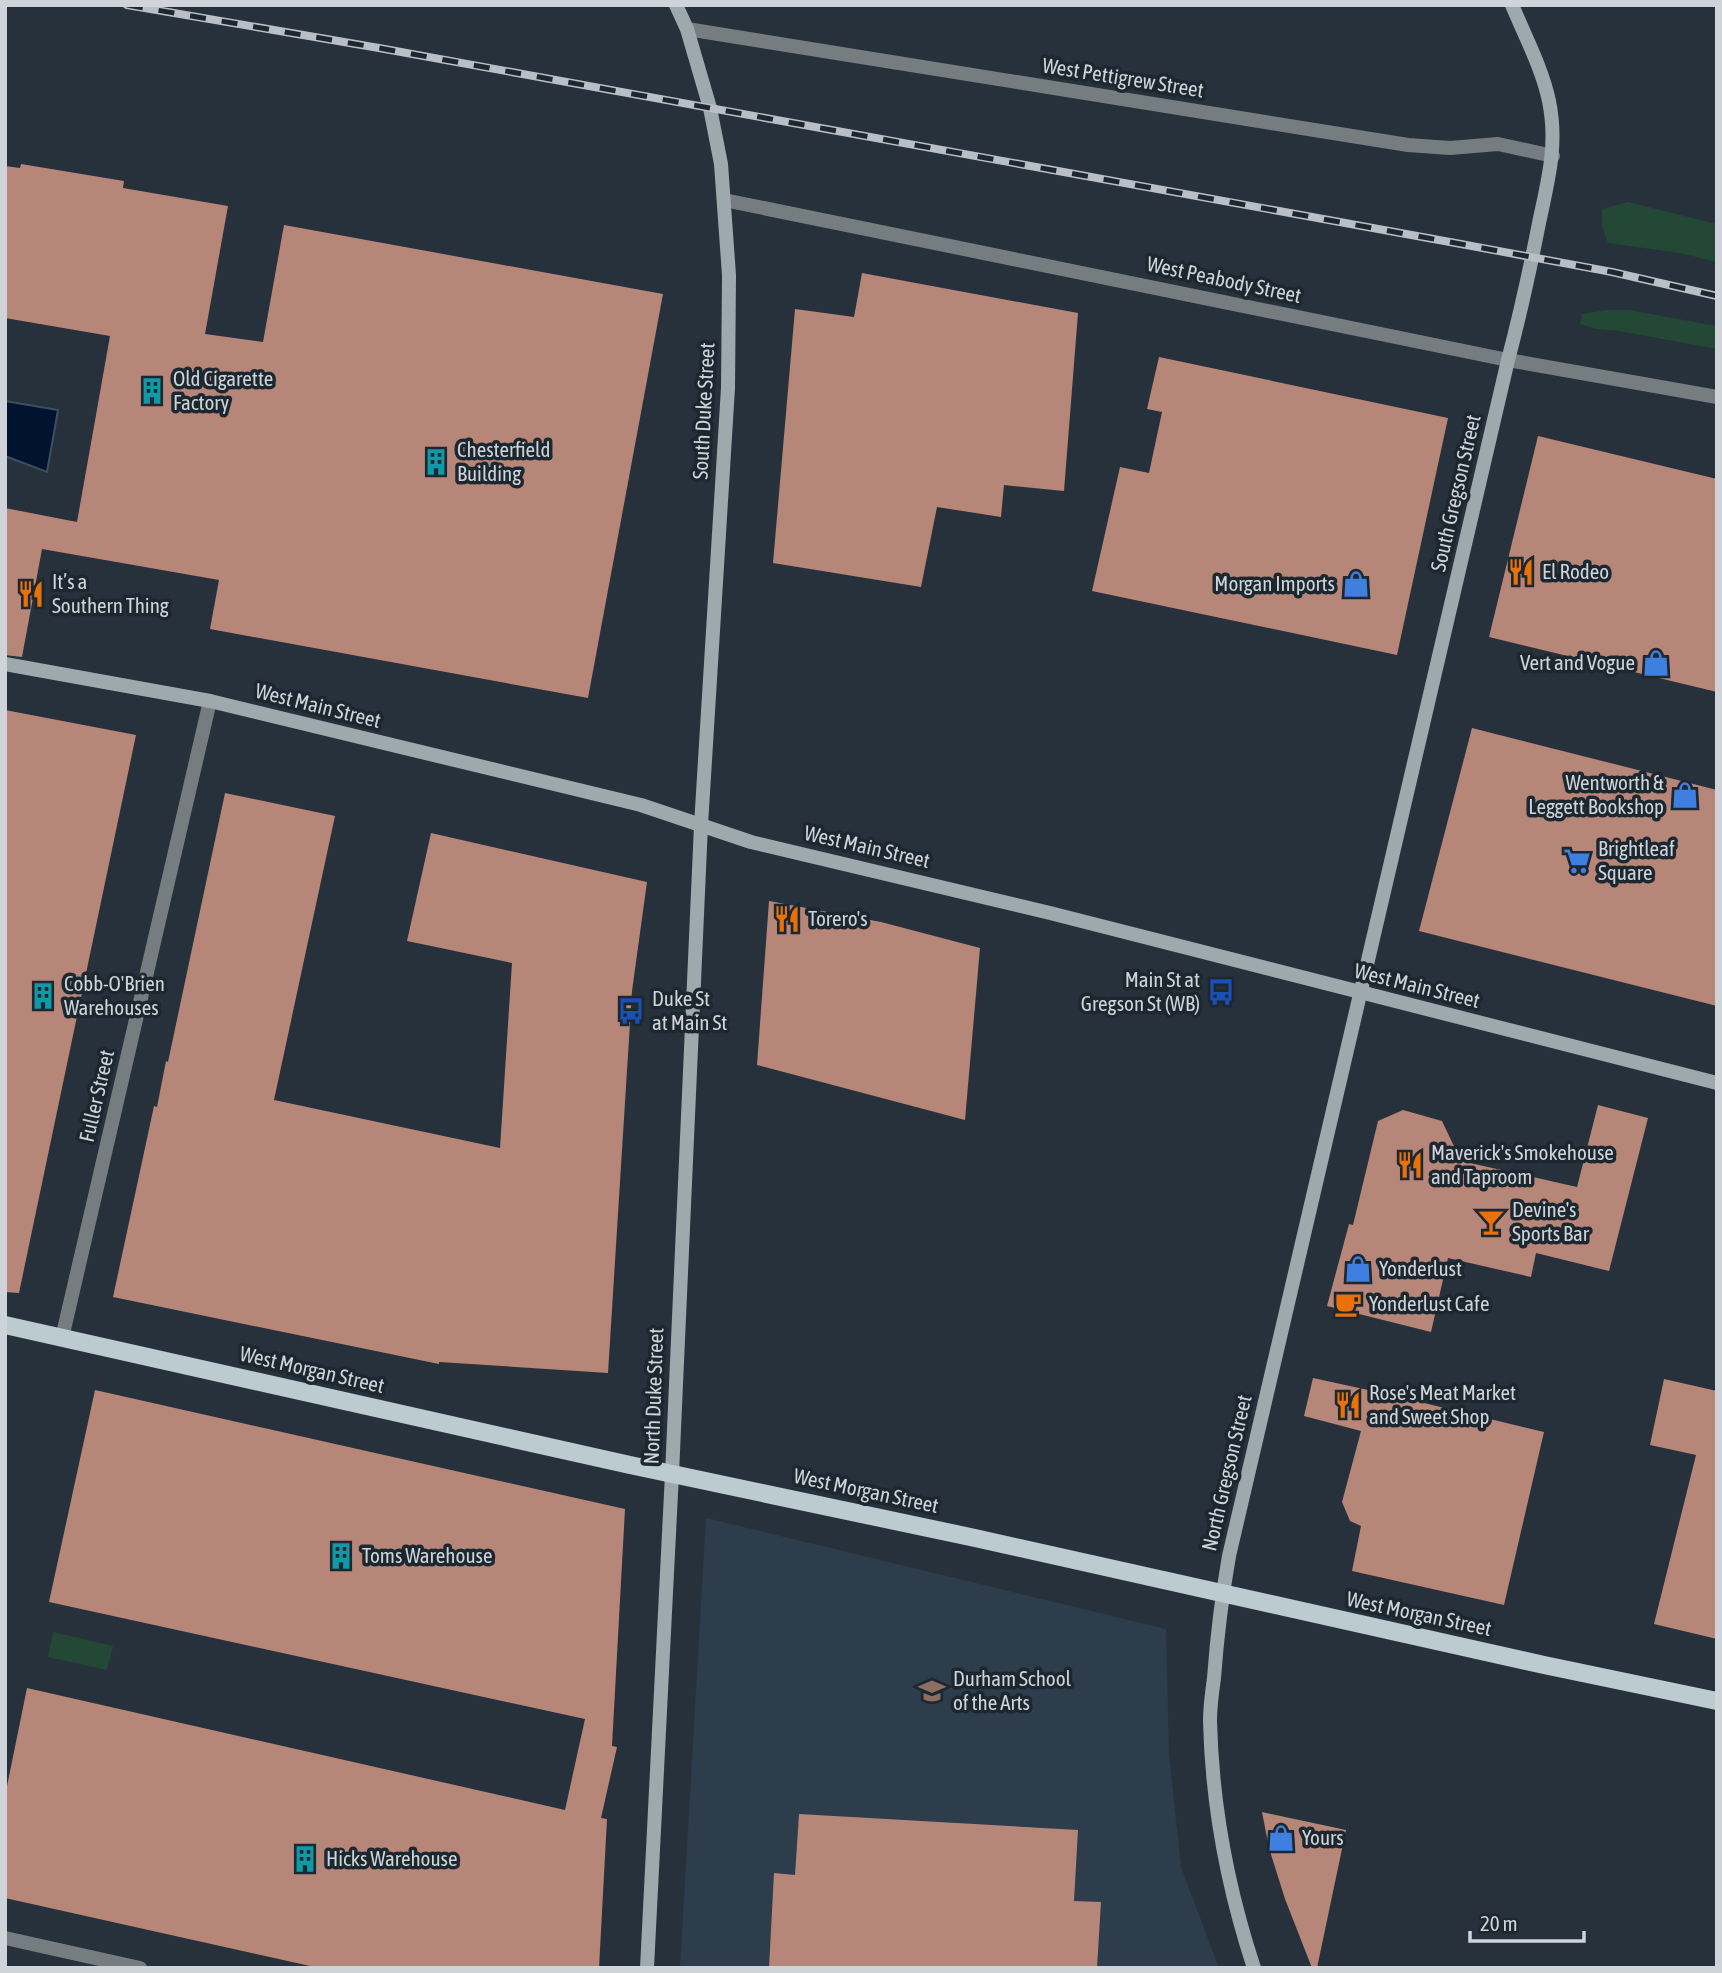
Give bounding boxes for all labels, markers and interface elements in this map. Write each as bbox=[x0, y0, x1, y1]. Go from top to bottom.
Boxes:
street label: West Pettigrew Street bbox=[1041, 52, 1206, 102]
street label: West Peabody Street bbox=[1145, 251, 1304, 307]
street label: South Duke Street bbox=[687, 342, 719, 480]
place label: Old Cigarette Factory bbox=[173, 366, 273, 414]
building icon: Old Cigarette Factory bbox=[137, 376, 167, 406]
street label: South Gregson Street bbox=[1425, 412, 1485, 574]
place label: Chesterfield Building bbox=[457, 437, 550, 485]
building icon: Chesterfield Building bbox=[421, 447, 451, 477]
restaurant icon: El Rodeo bbox=[1506, 557, 1536, 587]
place label: El Rodeo bbox=[1542, 559, 1609, 583]
place label: It’s a Southern Thing bbox=[52, 569, 169, 617]
shop icon: Morgan Imports bbox=[1341, 569, 1371, 599]
place label: Morgan Imports bbox=[1214, 571, 1335, 595]
restaurant icon: It’s a Southern Thing bbox=[16, 579, 46, 609]
shop icon: Vert and Vogue bbox=[1641, 648, 1671, 678]
place label: Vert and Vogue bbox=[1520, 650, 1635, 674]
street label: West Main Street bbox=[253, 678, 383, 732]
place label: Wentworth & Leggett Bookshop bbox=[1528, 770, 1664, 818]
shop icon: Wentworth & Leggett Bookshop bbox=[1670, 780, 1700, 810]
street label: West Main Street bbox=[802, 820, 932, 872]
place label: Brightleaf Square bbox=[1598, 836, 1675, 884]
supermarket icon: Brightleaf Square bbox=[1562, 846, 1592, 876]
restaurant icon: Torero's bbox=[772, 904, 802, 934]
place label: Torero's bbox=[808, 906, 868, 930]
street label: West Main Street bbox=[1352, 958, 1482, 1012]
place label: Main St at Gregson St (WB) bbox=[1081, 967, 1200, 1015]
place label: Cobb-O'Brien Warehouses bbox=[64, 971, 165, 1019]
bus stop icon: Main St at Gregson St (WB) bbox=[1206, 977, 1236, 1007]
building icon: Cobb-O'Brien Warehouses bbox=[28, 981, 58, 1011]
place label: Duke St at Main St bbox=[652, 986, 727, 1034]
bus stop icon: Duke St at Main St bbox=[616, 996, 646, 1026]
street label: Fuller Street bbox=[74, 1047, 118, 1144]
place label: Maverick's Smokehouse and Taproom bbox=[1431, 1140, 1614, 1188]
restaurant icon: Maverick's Smokehouse and Taproom bbox=[1395, 1150, 1425, 1180]
place label: Devine's Sports Bar bbox=[1512, 1197, 1590, 1245]
bar icon: Devine's Sports Bar bbox=[1476, 1207, 1506, 1237]
shop icon: Yonderlust bbox=[1343, 1254, 1373, 1284]
place label: Yonderlust bbox=[1379, 1256, 1462, 1280]
cafe icon: Yonderlust Cafe bbox=[1333, 1289, 1363, 1319]
place label: Yonderlust Cafe bbox=[1369, 1291, 1489, 1315]
street label: North Duke Street bbox=[639, 1327, 667, 1465]
street label: West Morgan Street bbox=[238, 1341, 387, 1397]
place label: Rose's Meat Market and Sweet Shop bbox=[1369, 1380, 1516, 1428]
restaurant icon: Rose's Meat Market and Sweet Shop bbox=[1333, 1390, 1363, 1420]
street label: North Gregson Street bbox=[1196, 1392, 1256, 1553]
street label: West Morgan Street bbox=[792, 1463, 941, 1517]
building icon: Toms Warehouse bbox=[326, 1541, 356, 1571]
place label: Toms Warehouse bbox=[362, 1543, 492, 1567]
street label: West Morgan Street bbox=[1345, 1586, 1494, 1640]
place label: Durham School of the Arts bbox=[953, 1666, 1072, 1714]
school or university icon: Durham School of the Arts bbox=[917, 1676, 947, 1706]
shop icon: Yours bbox=[1266, 1823, 1296, 1853]
place label: Yours bbox=[1302, 1825, 1344, 1849]
building icon: Hicks Warehouse bbox=[290, 1844, 320, 1874]
place label: Hicks Warehouse bbox=[326, 1846, 458, 1870]
scale bar bbox=[1470, 1899, 1584, 1943]
text: 20 m bbox=[1480, 1911, 1518, 1935]

